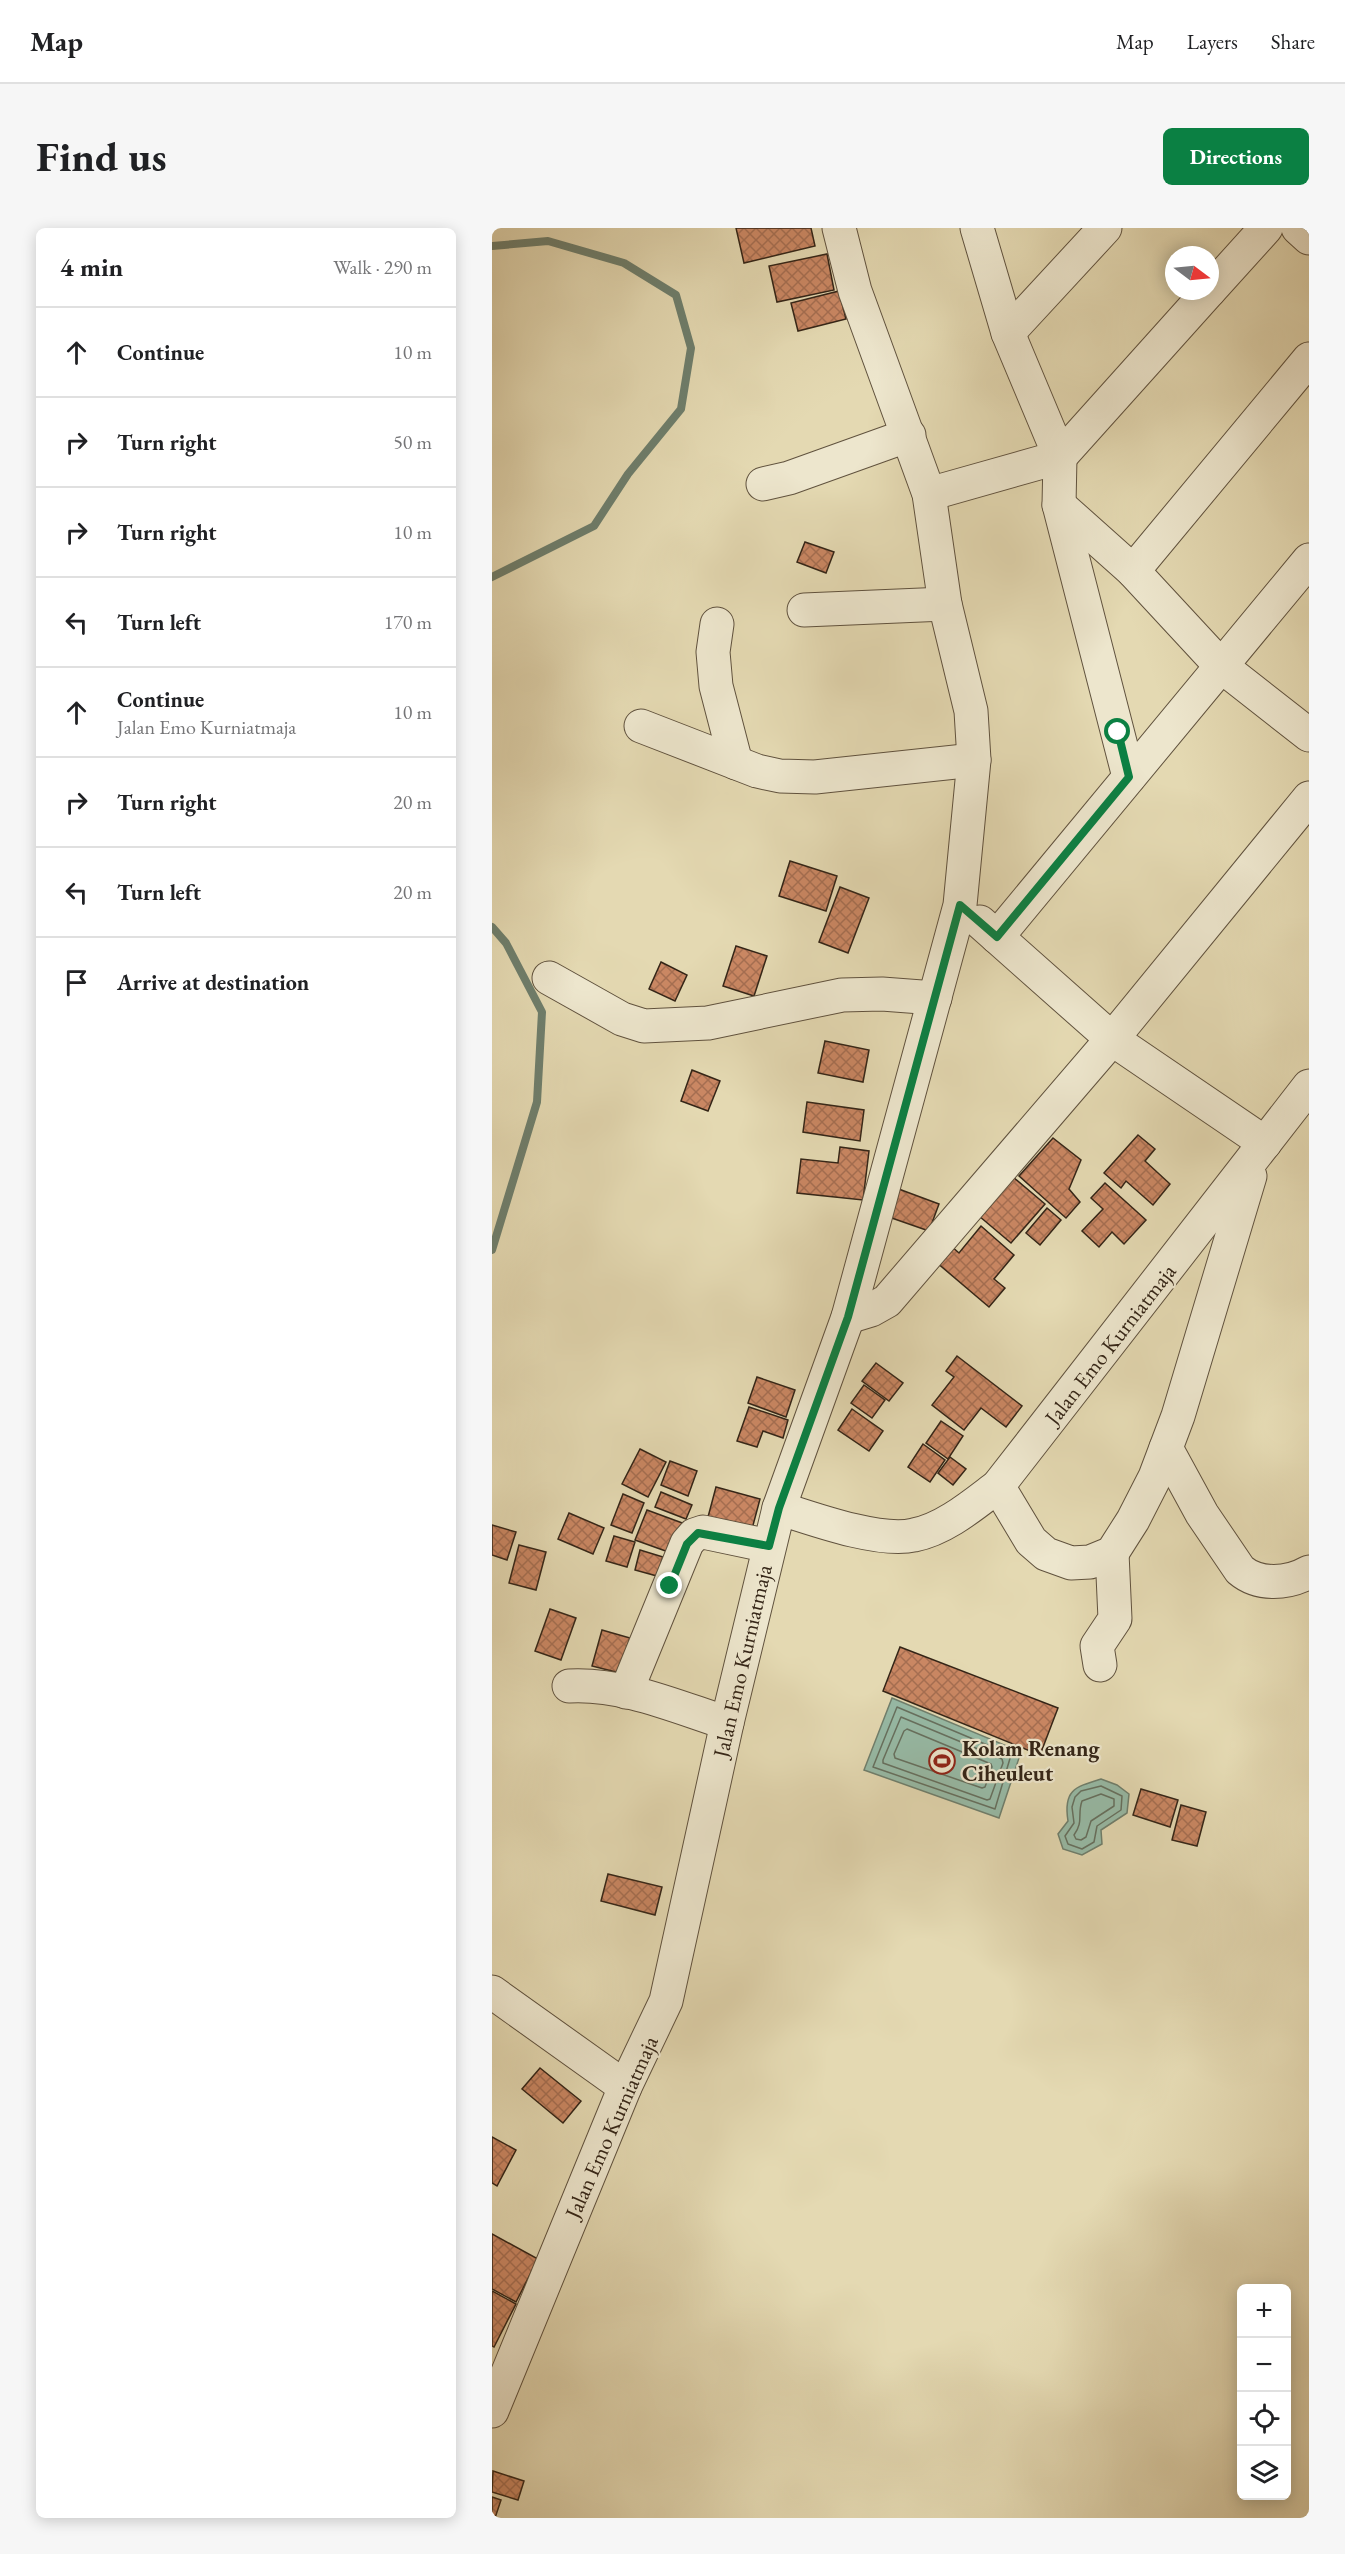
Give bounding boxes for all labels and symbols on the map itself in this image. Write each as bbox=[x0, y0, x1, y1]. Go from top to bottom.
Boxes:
north arrow bbox=[1165, 246, 1219, 300]
route start bbox=[1104, 718, 1130, 744]
street label: Jalan Emo Kurniatmaja bbox=[1037, 1258, 1183, 1433]
street label: Jalan Emo Kurniatmaja bbox=[706, 1562, 779, 1762]
route end bbox=[656, 1572, 682, 1598]
place label: Kolam Renang Ciheuleut bbox=[962, 1734, 1100, 1788]
sports icon: Kolam Renang Ciheuleut bbox=[927, 1746, 957, 1776]
street label: Jalan Emo Kurniatmaja bbox=[557, 2031, 665, 2225]

